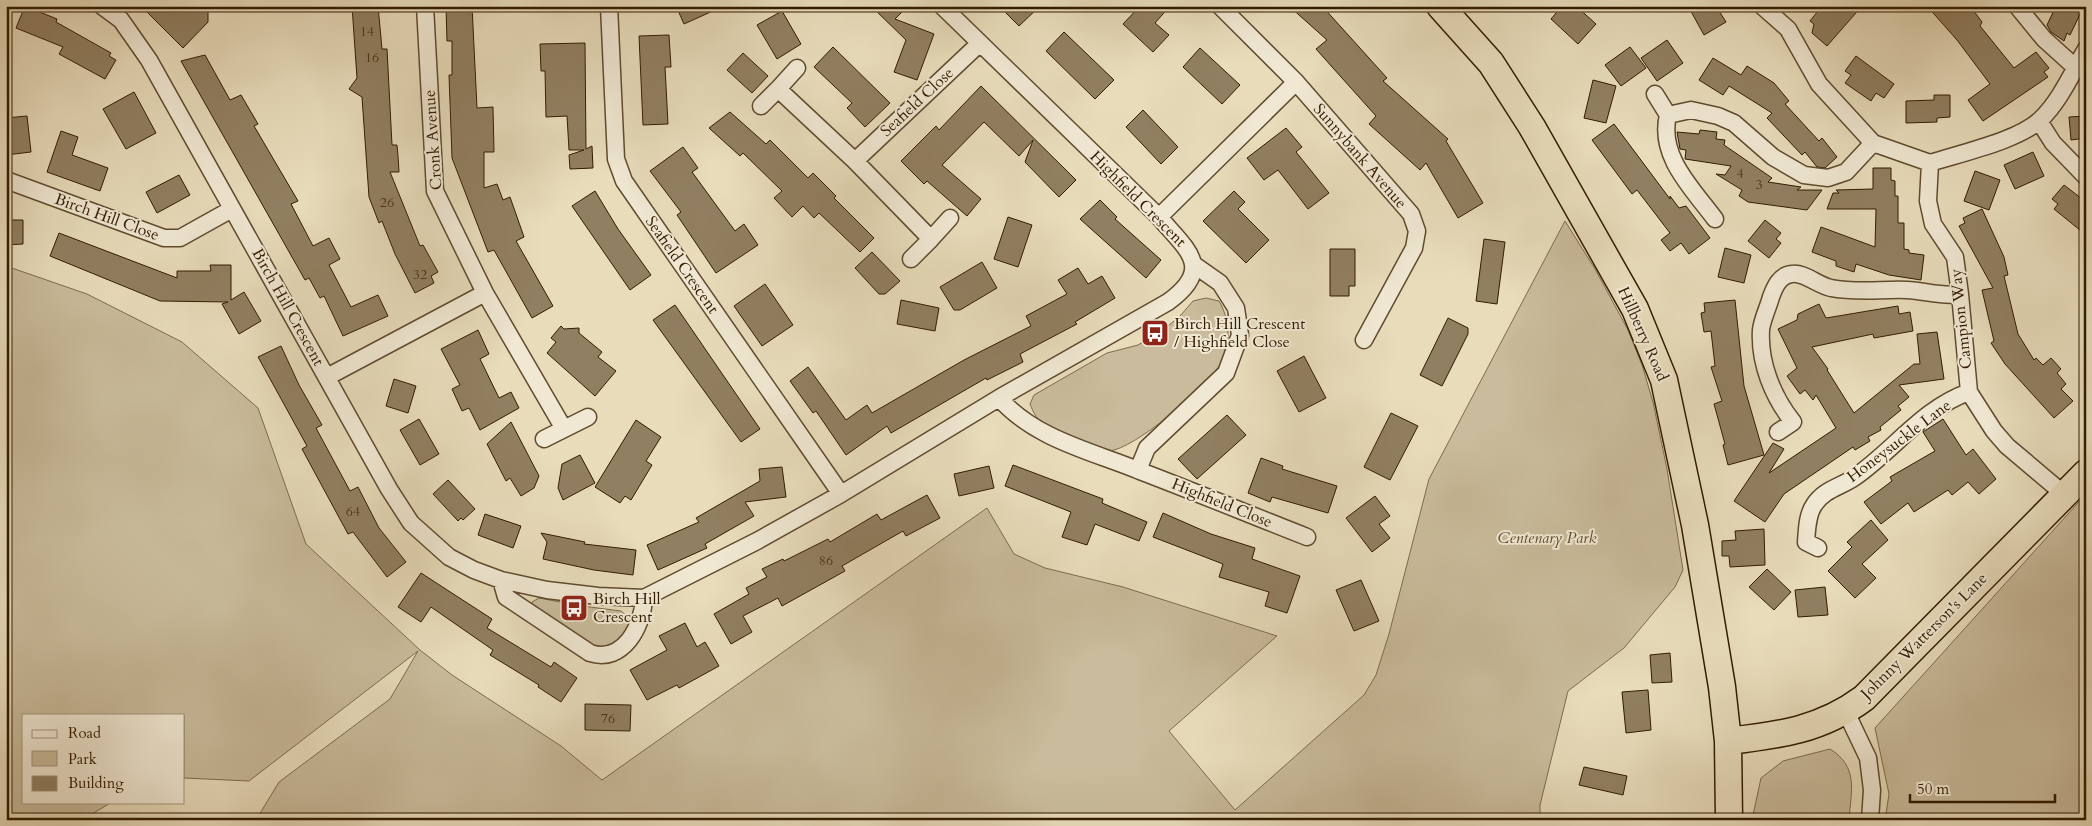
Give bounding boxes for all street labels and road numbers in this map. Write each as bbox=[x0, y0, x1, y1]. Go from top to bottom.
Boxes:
street label: Seafield Close bbox=[876, 62, 958, 142]
street label: Cronk Avenue bbox=[419, 89, 447, 191]
street label: Sunnybank Avenue bbox=[1308, 99, 1412, 213]
street label: Highfield Crescent bbox=[1085, 146, 1191, 252]
street label: Birch Hill Close bbox=[52, 188, 162, 246]
street label: Seafield Crescent bbox=[640, 212, 724, 318]
street label: Birch Hill Crescent bbox=[247, 244, 329, 370]
street label: Campion Way bbox=[1945, 267, 1977, 370]
street label: Hillberry Road bbox=[1612, 283, 1674, 385]
street label: Honeysuckle Lane bbox=[1842, 394, 1956, 488]
street label: Highfield Close bbox=[1169, 473, 1275, 533]
street label: Johnny Watterson's Lane bbox=[1854, 568, 1992, 706]

